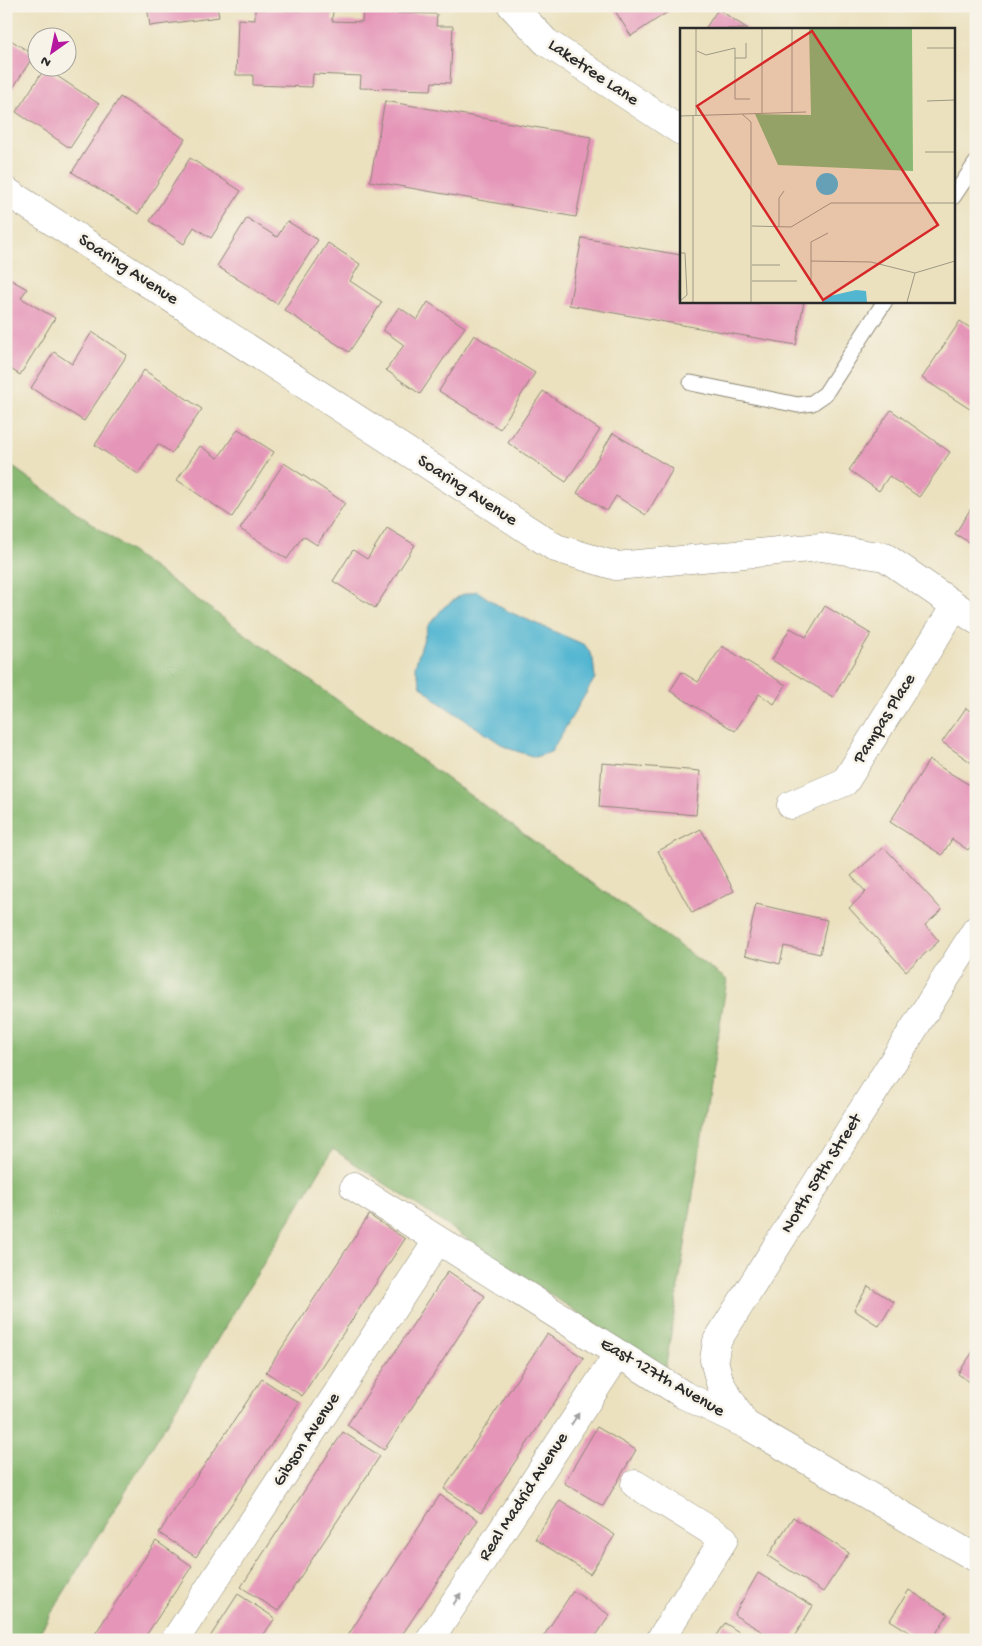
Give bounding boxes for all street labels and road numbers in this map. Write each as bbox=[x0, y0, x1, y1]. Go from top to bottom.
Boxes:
street label: Laketree Lane bbox=[544, 35, 643, 111]
street label: Soaring Avenue bbox=[74, 230, 183, 311]
street label: Soaring Avenue bbox=[413, 451, 522, 532]
street label: Pampas Place bbox=[849, 670, 921, 769]
street label: North 59th Street bbox=[777, 1109, 868, 1237]
street label: East 127th Avenue bbox=[596, 1334, 729, 1423]
street label: Gibson Avenue bbox=[269, 1389, 346, 1491]
street label: Real Madrid Avenue bbox=[475, 1428, 574, 1565]

